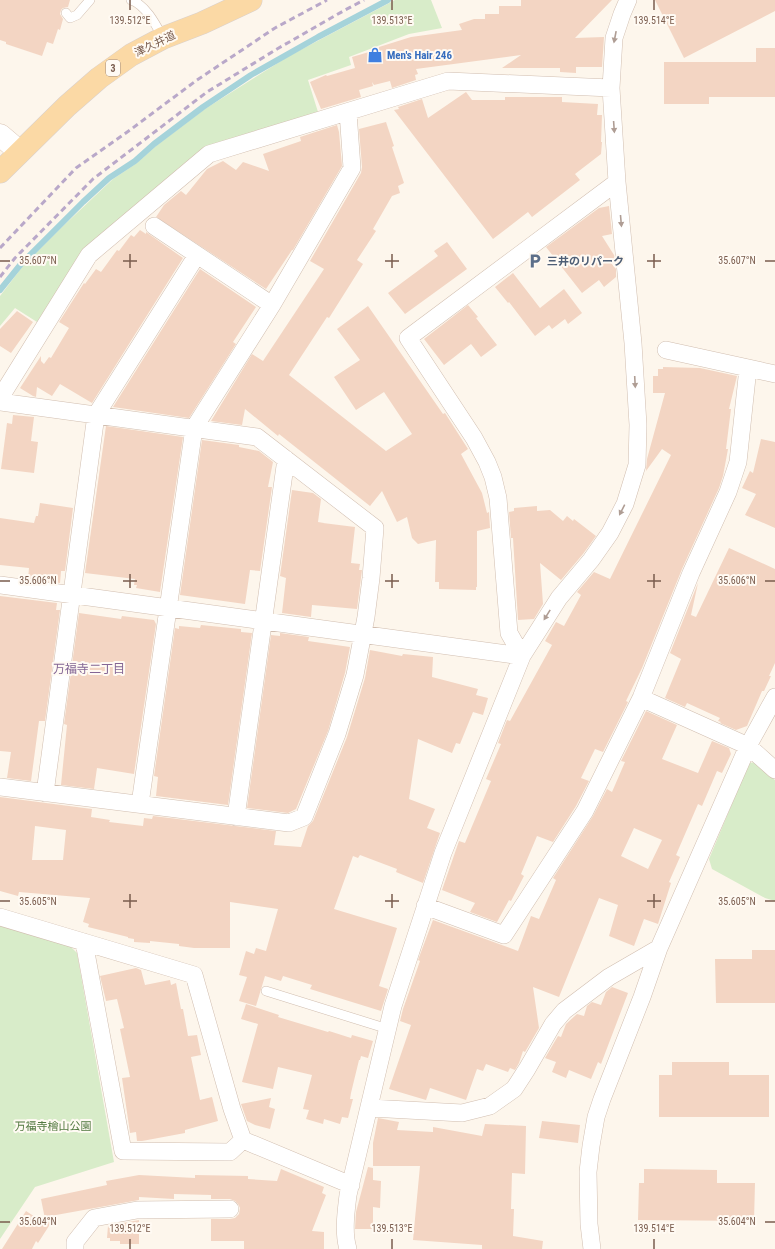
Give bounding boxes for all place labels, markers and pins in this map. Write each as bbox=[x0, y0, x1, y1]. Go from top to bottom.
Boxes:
shop icon: Men's Hair 246 bbox=[366, 46, 384, 64]
place label: Men's Hair 246 bbox=[387, 49, 452, 62]
parking icon: 三井のリパーク bbox=[526, 252, 544, 270]
place label: 三井のリパーク bbox=[547, 255, 624, 268]

